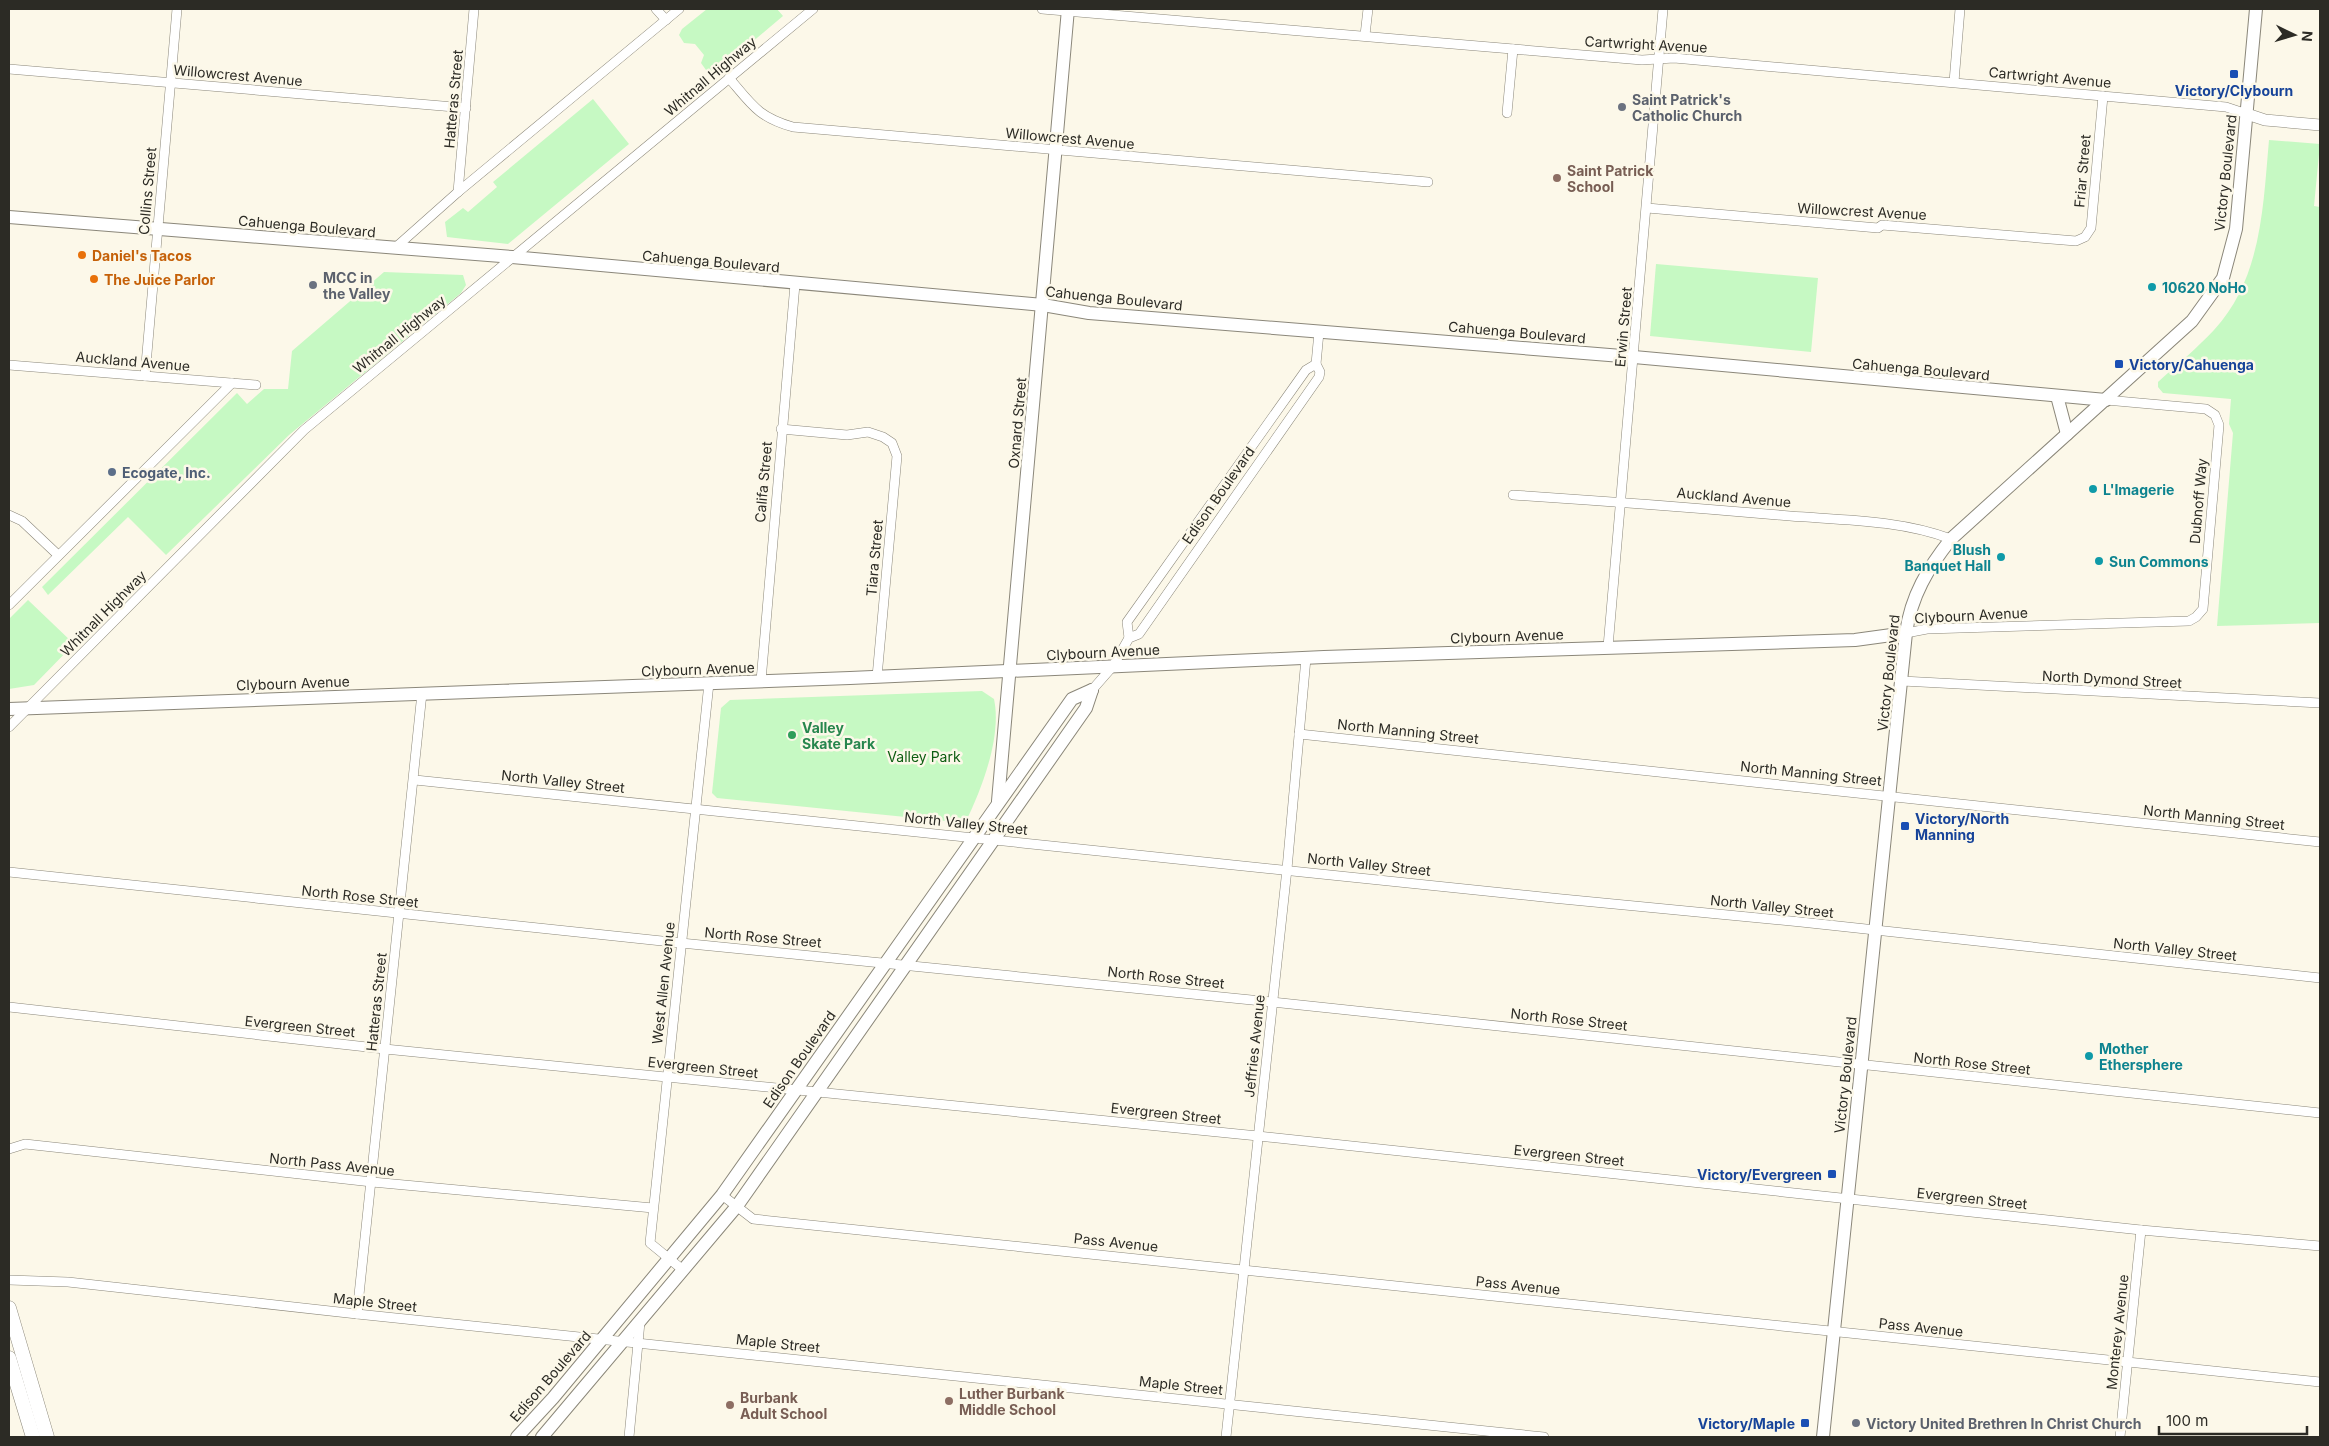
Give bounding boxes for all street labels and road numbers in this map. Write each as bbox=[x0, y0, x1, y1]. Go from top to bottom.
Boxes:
street label: Cartwright Avenue bbox=[1584, 32, 1708, 56]
street label: Whitnall Highway bbox=[661, 33, 759, 119]
street label: Hatteras Street bbox=[440, 48, 466, 149]
street label: Willowcrest Avenue bbox=[173, 61, 303, 89]
street label: Cartwright Avenue bbox=[1988, 63, 2112, 91]
street label: Victory Boulevard bbox=[2210, 114, 2240, 232]
street label: Willowcrest Avenue bbox=[1005, 124, 1135, 152]
street label: Friar Street bbox=[2070, 133, 2094, 208]
street label: Collins Street bbox=[135, 146, 159, 236]
street label: Willowcrest Avenue bbox=[1797, 199, 1927, 223]
street label: Cahuenga Boulevard bbox=[238, 212, 376, 240]
street label: Cahuenga Boulevard bbox=[642, 247, 780, 275]
street label: Cahuenga Boulevard bbox=[1045, 282, 1183, 314]
street label: Erwin Street bbox=[1611, 286, 1635, 368]
street label: Whitnall Highway bbox=[349, 291, 449, 377]
street label: Cahuenga Boulevard bbox=[1448, 318, 1586, 346]
street label: Auckland Avenue bbox=[75, 348, 191, 374]
street label: Cahuenga Boulevard bbox=[1852, 355, 1990, 383]
street label: Oxnard Street bbox=[1005, 376, 1029, 469]
street label: Califa Street bbox=[751, 440, 775, 523]
street label: Edison Boulevard bbox=[1178, 443, 1258, 547]
street label: Dubnoff Way bbox=[2186, 457, 2210, 545]
street label: Auckland Avenue bbox=[1676, 484, 1792, 510]
street label: Tiara Street bbox=[862, 519, 886, 597]
street label: Whitnall Highway bbox=[56, 566, 150, 660]
street label: Clybourn Avenue bbox=[1914, 604, 2028, 626]
street label: Victory Boulevard bbox=[1873, 614, 1903, 732]
street label: Clybourn Avenue bbox=[1450, 626, 1564, 646]
street label: Clybourn Avenue bbox=[1046, 641, 1160, 663]
street label: Clybourn Avenue bbox=[641, 659, 755, 679]
street label: North Dymond Street bbox=[2042, 667, 2183, 691]
street label: Clybourn Avenue bbox=[236, 673, 350, 693]
street label: North Manning Street bbox=[1337, 715, 1480, 747]
street label: North Manning Street bbox=[1740, 757, 1883, 789]
street label: North Valley Street bbox=[500, 766, 626, 796]
street label: North Manning Street bbox=[2143, 801, 2286, 833]
street label: North Valley Street bbox=[903, 808, 1029, 838]
street label: North Valley Street bbox=[1306, 849, 1432, 879]
street label: North Rose Street bbox=[301, 881, 420, 911]
street label: North Valley Street bbox=[1709, 891, 1835, 921]
street label: West Allen Avenue bbox=[648, 921, 678, 1045]
street label: North Rose Street bbox=[704, 923, 823, 951]
street label: North Valley Street bbox=[2112, 934, 2238, 964]
street label: Hatteras Street bbox=[362, 951, 390, 1052]
street label: North Rose Street bbox=[1107, 962, 1226, 992]
street label: Jeffries Avenue bbox=[1240, 994, 1268, 1098]
street label: North Rose Street bbox=[1510, 1004, 1629, 1034]
street label: Edison Boulevard bbox=[759, 1007, 839, 1111]
street label: Evergreen Street bbox=[244, 1012, 356, 1040]
street label: Victory Boulevard bbox=[1830, 1016, 1860, 1134]
street label: North Rose Street bbox=[1913, 1048, 2032, 1078]
street label: Evergreen Street bbox=[647, 1053, 759, 1081]
street label: Evergreen Street bbox=[1110, 1099, 1222, 1127]
street label: Evergreen Street bbox=[1513, 1141, 1625, 1169]
street label: North Pass Avenue bbox=[268, 1149, 396, 1179]
street label: Evergreen Street bbox=[1916, 1184, 2028, 1212]
street label: Pass Avenue bbox=[1073, 1229, 1159, 1255]
street label: Pass Avenue bbox=[1475, 1272, 1561, 1298]
street label: Monterey Avenue bbox=[2102, 1274, 2132, 1390]
street label: Maple Street bbox=[332, 1289, 418, 1315]
street label: Pass Avenue bbox=[1878, 1314, 1964, 1340]
street label: Edison Boulevard bbox=[506, 1327, 594, 1425]
street label: Maple Street bbox=[735, 1330, 821, 1356]
street label: Maple Street bbox=[1138, 1372, 1224, 1398]

